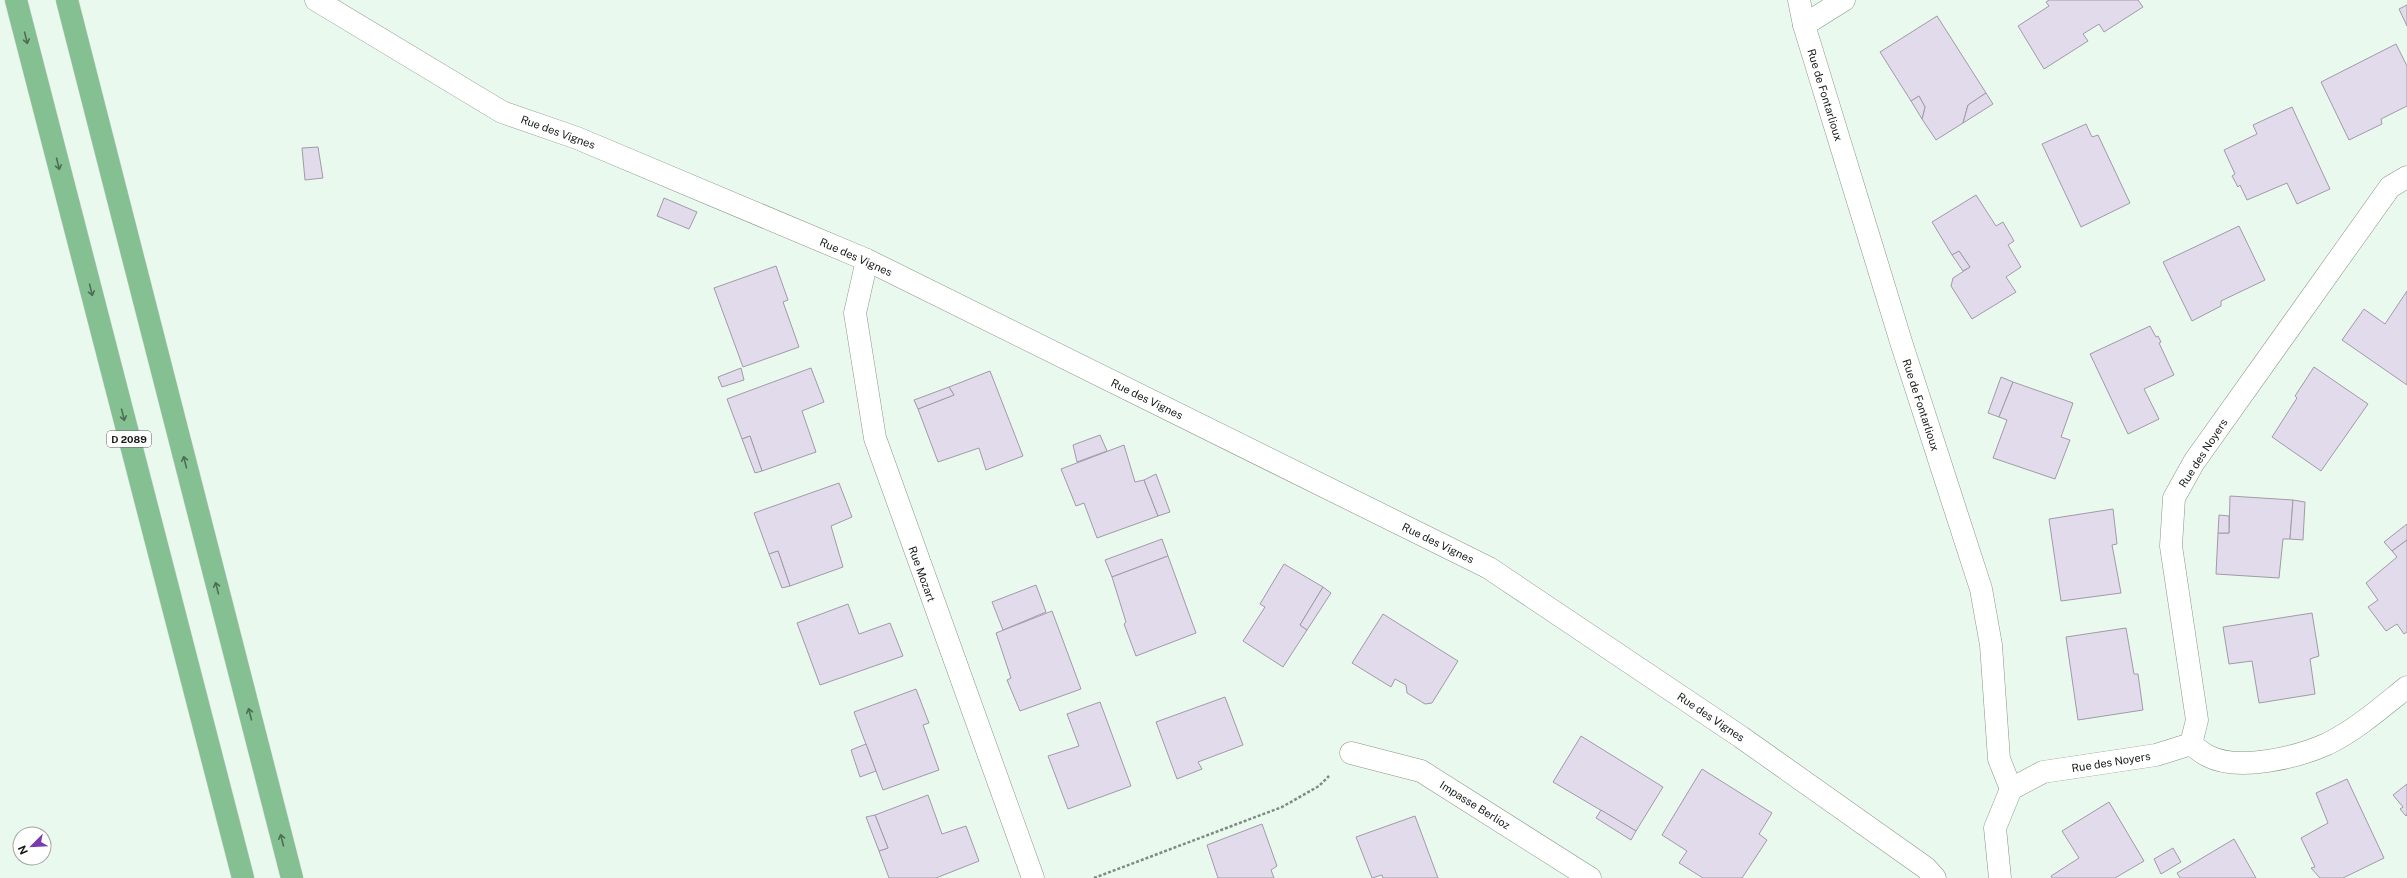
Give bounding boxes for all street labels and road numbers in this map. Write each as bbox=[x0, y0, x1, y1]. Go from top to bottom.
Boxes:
street label: Rue de Fontarlioux bbox=[1805, 47, 1845, 143]
street label: Rue des Vignes bbox=[519, 113, 597, 151]
street label: Rue des Vignes bbox=[818, 236, 895, 279]
street label: Rue de Fontarlioux bbox=[1900, 358, 1942, 452]
street label: Rue des Vignes bbox=[1109, 376, 1185, 422]
street label: Rue des Noyers bbox=[2176, 416, 2230, 490]
road number: D 2089 bbox=[107, 431, 151, 447]
street label: Rue des Vignes bbox=[1400, 520, 1476, 566]
street label: Rue Mozart bbox=[906, 545, 938, 603]
street label: Rue des Vignes bbox=[1675, 690, 1747, 744]
street label: Rue des Noyers bbox=[2071, 750, 2152, 774]
street label: Impasse Berlioz bbox=[1438, 779, 1512, 831]

